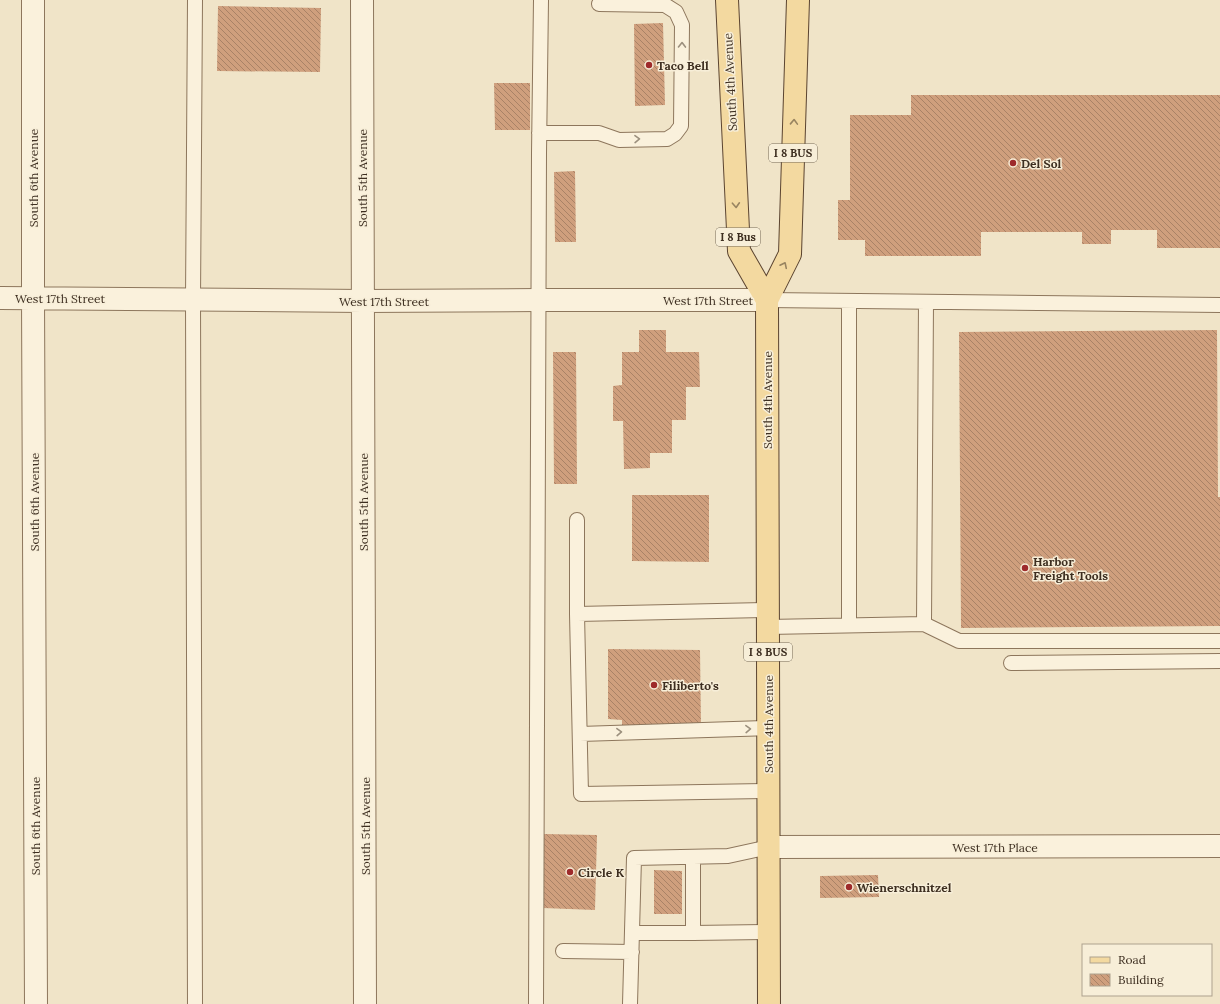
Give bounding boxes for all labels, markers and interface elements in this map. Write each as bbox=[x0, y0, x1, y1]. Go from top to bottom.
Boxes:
street label: South 4th Avenue bbox=[720, 32, 740, 131]
one-way arrow bbox=[678, 42, 686, 48]
place label: Taco Bell bbox=[657, 58, 709, 73]
marker: Taco Bell bbox=[644, 60, 654, 70]
one-way arrow bbox=[790, 119, 799, 125]
street label: South 6th Avenue bbox=[26, 128, 41, 227]
street label: South 5th Avenue bbox=[355, 128, 370, 227]
one-way arrow bbox=[634, 135, 640, 143]
road number: I 8 BUS bbox=[769, 144, 817, 162]
place label: Del Sol bbox=[1021, 156, 1061, 171]
marker: Del Sol bbox=[1008, 158, 1018, 168]
one-way arrow bbox=[732, 202, 740, 208]
road number: I 8 Bus bbox=[716, 228, 760, 246]
one-way arrow bbox=[779, 262, 787, 269]
street label: West 17th Street bbox=[15, 291, 105, 306]
street label: West 17th Street bbox=[663, 293, 753, 308]
street label: West 17th Street bbox=[339, 294, 429, 309]
street label: South 4th Avenue bbox=[760, 350, 775, 449]
street label: South 6th Avenue bbox=[27, 452, 42, 551]
street label: South 5th Avenue bbox=[356, 452, 371, 551]
place label: Harbor Freight Tools bbox=[1033, 554, 1108, 583]
marker: Harbor Freight Tools bbox=[1020, 563, 1030, 573]
road number: I 8 BUS bbox=[744, 643, 792, 661]
street label: South 4th Avenue bbox=[761, 674, 776, 773]
place label: Filiberto's bbox=[662, 678, 719, 693]
marker: Filiberto's bbox=[649, 680, 659, 690]
one-way arrow bbox=[745, 724, 751, 733]
one-way arrow bbox=[616, 728, 622, 737]
street label: South 6th Avenue bbox=[28, 776, 43, 875]
street label: South 5th Avenue bbox=[358, 776, 373, 875]
street label: West 17th Place bbox=[952, 840, 1038, 855]
place label: Circle K bbox=[578, 865, 624, 880]
marker: Circle K bbox=[565, 867, 575, 877]
place label: Wienerschnitzel bbox=[857, 880, 952, 895]
marker: Wienerschnitzel bbox=[844, 882, 854, 892]
legend bbox=[1082, 944, 1212, 996]
text: Road bbox=[1118, 952, 1146, 967]
text: Building bbox=[1118, 972, 1164, 987]

